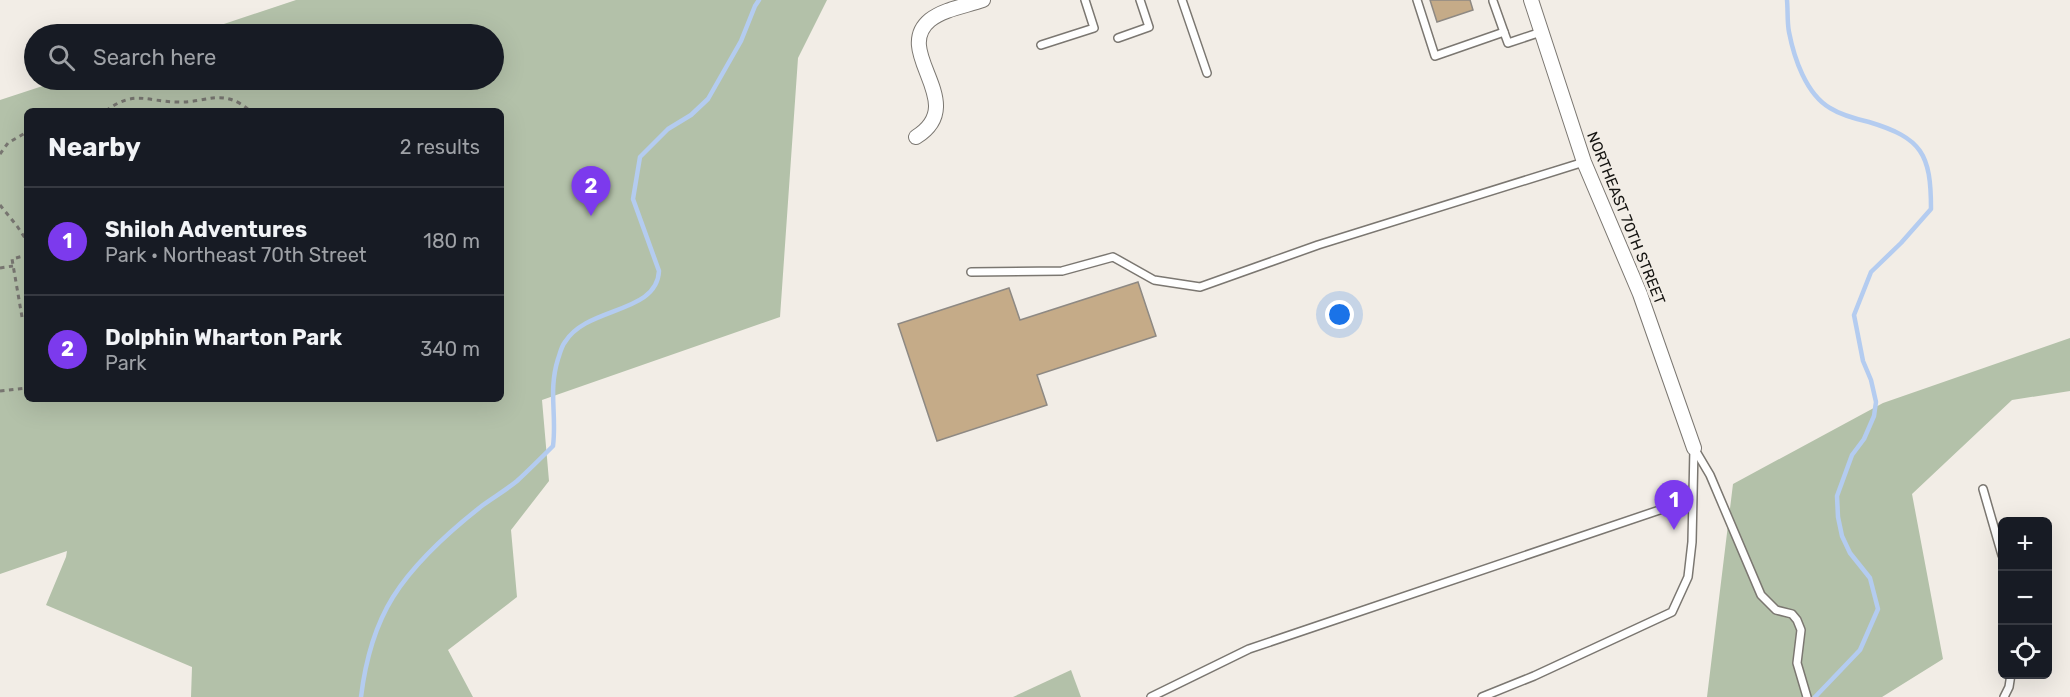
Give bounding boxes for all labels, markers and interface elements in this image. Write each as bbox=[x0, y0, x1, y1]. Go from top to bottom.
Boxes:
search box bbox=[24, 24, 504, 90]
icon: search bbox=[45, 41, 78, 74]
text: Search here bbox=[93, 44, 216, 71]
street label: NORTHEAST 70TH STREET bbox=[1583, 129, 1669, 307]
text: Nearby bbox=[48, 132, 141, 163]
text: 2 results bbox=[400, 135, 480, 159]
pin: 2 bbox=[572, 166, 610, 216]
text: Shiloh Adventures bbox=[105, 216, 307, 243]
text: 1 bbox=[63, 229, 72, 253]
text: 180 m bbox=[423, 229, 480, 253]
text: Park · Northeast 70th Street bbox=[105, 243, 367, 267]
your location bbox=[1325, 300, 1354, 329]
text: Dolphin Wharton Park bbox=[105, 324, 342, 351]
text: 2 bbox=[61, 337, 74, 361]
text: 340 m bbox=[420, 337, 480, 361]
text: Park bbox=[105, 351, 147, 375]
pin: 1 bbox=[1654, 480, 1694, 530]
map controls bbox=[1998, 517, 2052, 679]
button: + bbox=[1998, 517, 2052, 571]
button: − bbox=[1998, 571, 2052, 625]
button: locate bbox=[1998, 625, 2052, 679]

